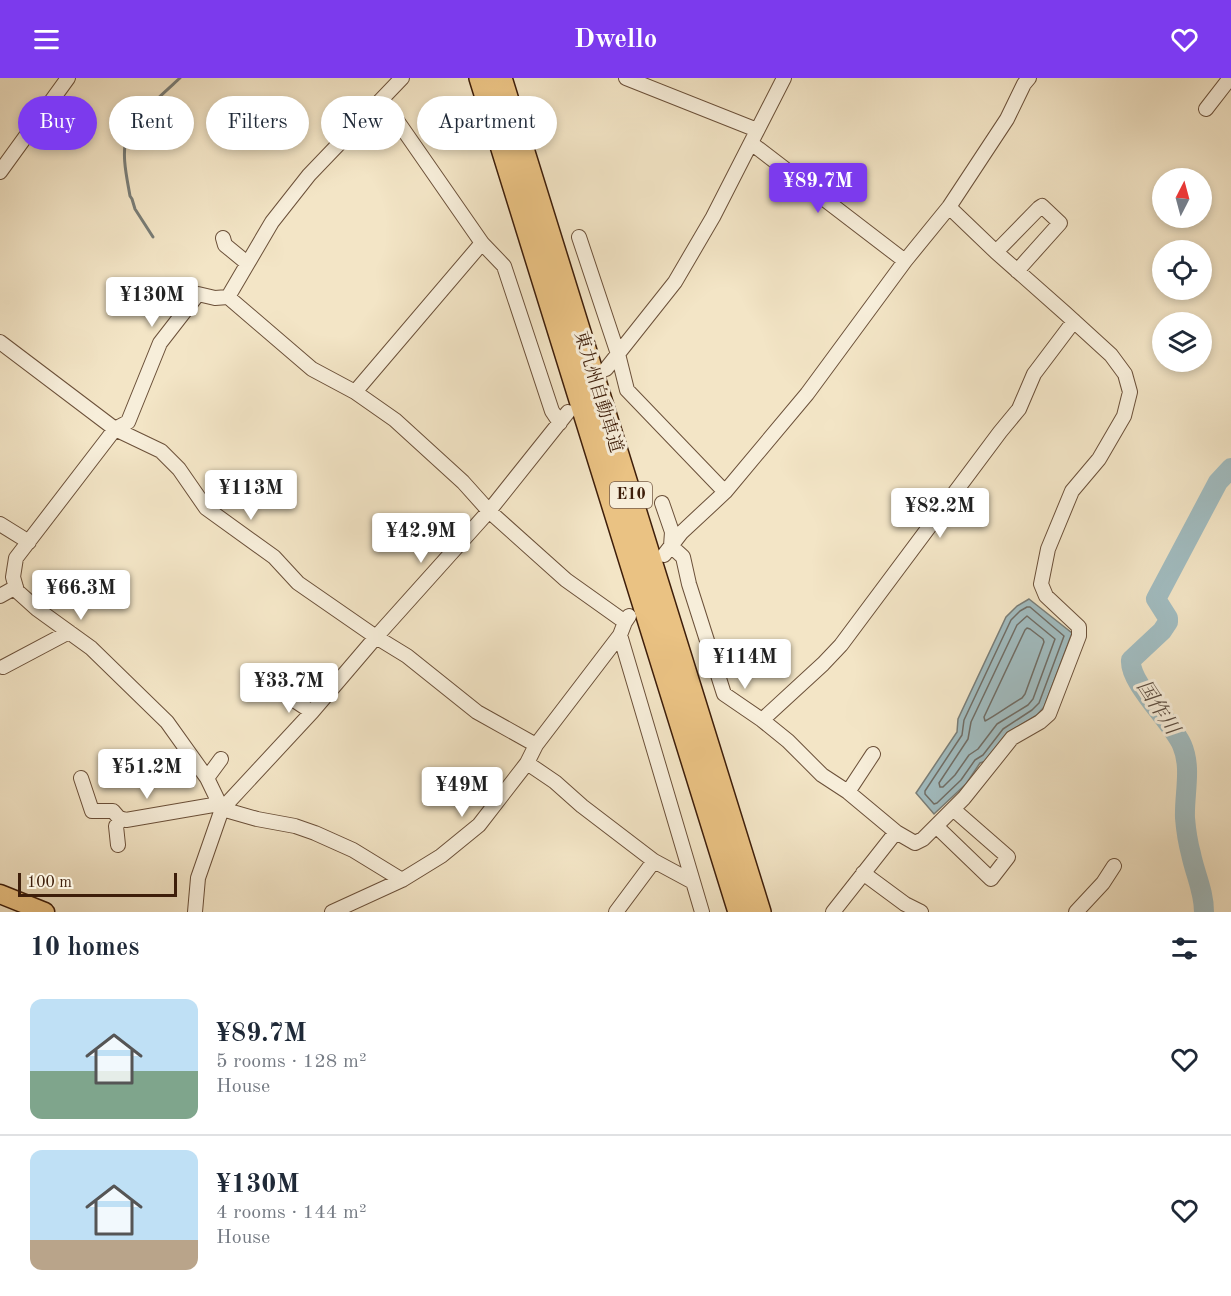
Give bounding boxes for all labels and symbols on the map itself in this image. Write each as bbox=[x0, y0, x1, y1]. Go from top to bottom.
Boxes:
pin: ¥89.7M bbox=[769, 163, 867, 214]
north arrow bbox=[1152, 168, 1212, 228]
pin: ¥130M bbox=[110, 277, 194, 328]
street label: 東九州自動車道 bbox=[571, 329, 627, 455]
pin: ¥113M bbox=[209, 470, 293, 521]
road number: E10 bbox=[610, 482, 652, 508]
pin: ¥82.2M bbox=[891, 488, 989, 539]
pin: ¥42.9M bbox=[372, 513, 470, 564]
pin: ¥66.3M bbox=[32, 570, 130, 621]
pin: ¥114M bbox=[703, 639, 787, 690]
pin: ¥33.7M bbox=[240, 663, 338, 714]
water label: 国作川 bbox=[1132, 676, 1184, 740]
pin: ¥51.2M bbox=[98, 749, 196, 800]
pin: ¥49M bbox=[426, 767, 498, 818]
scale bar bbox=[18, 870, 177, 898]

